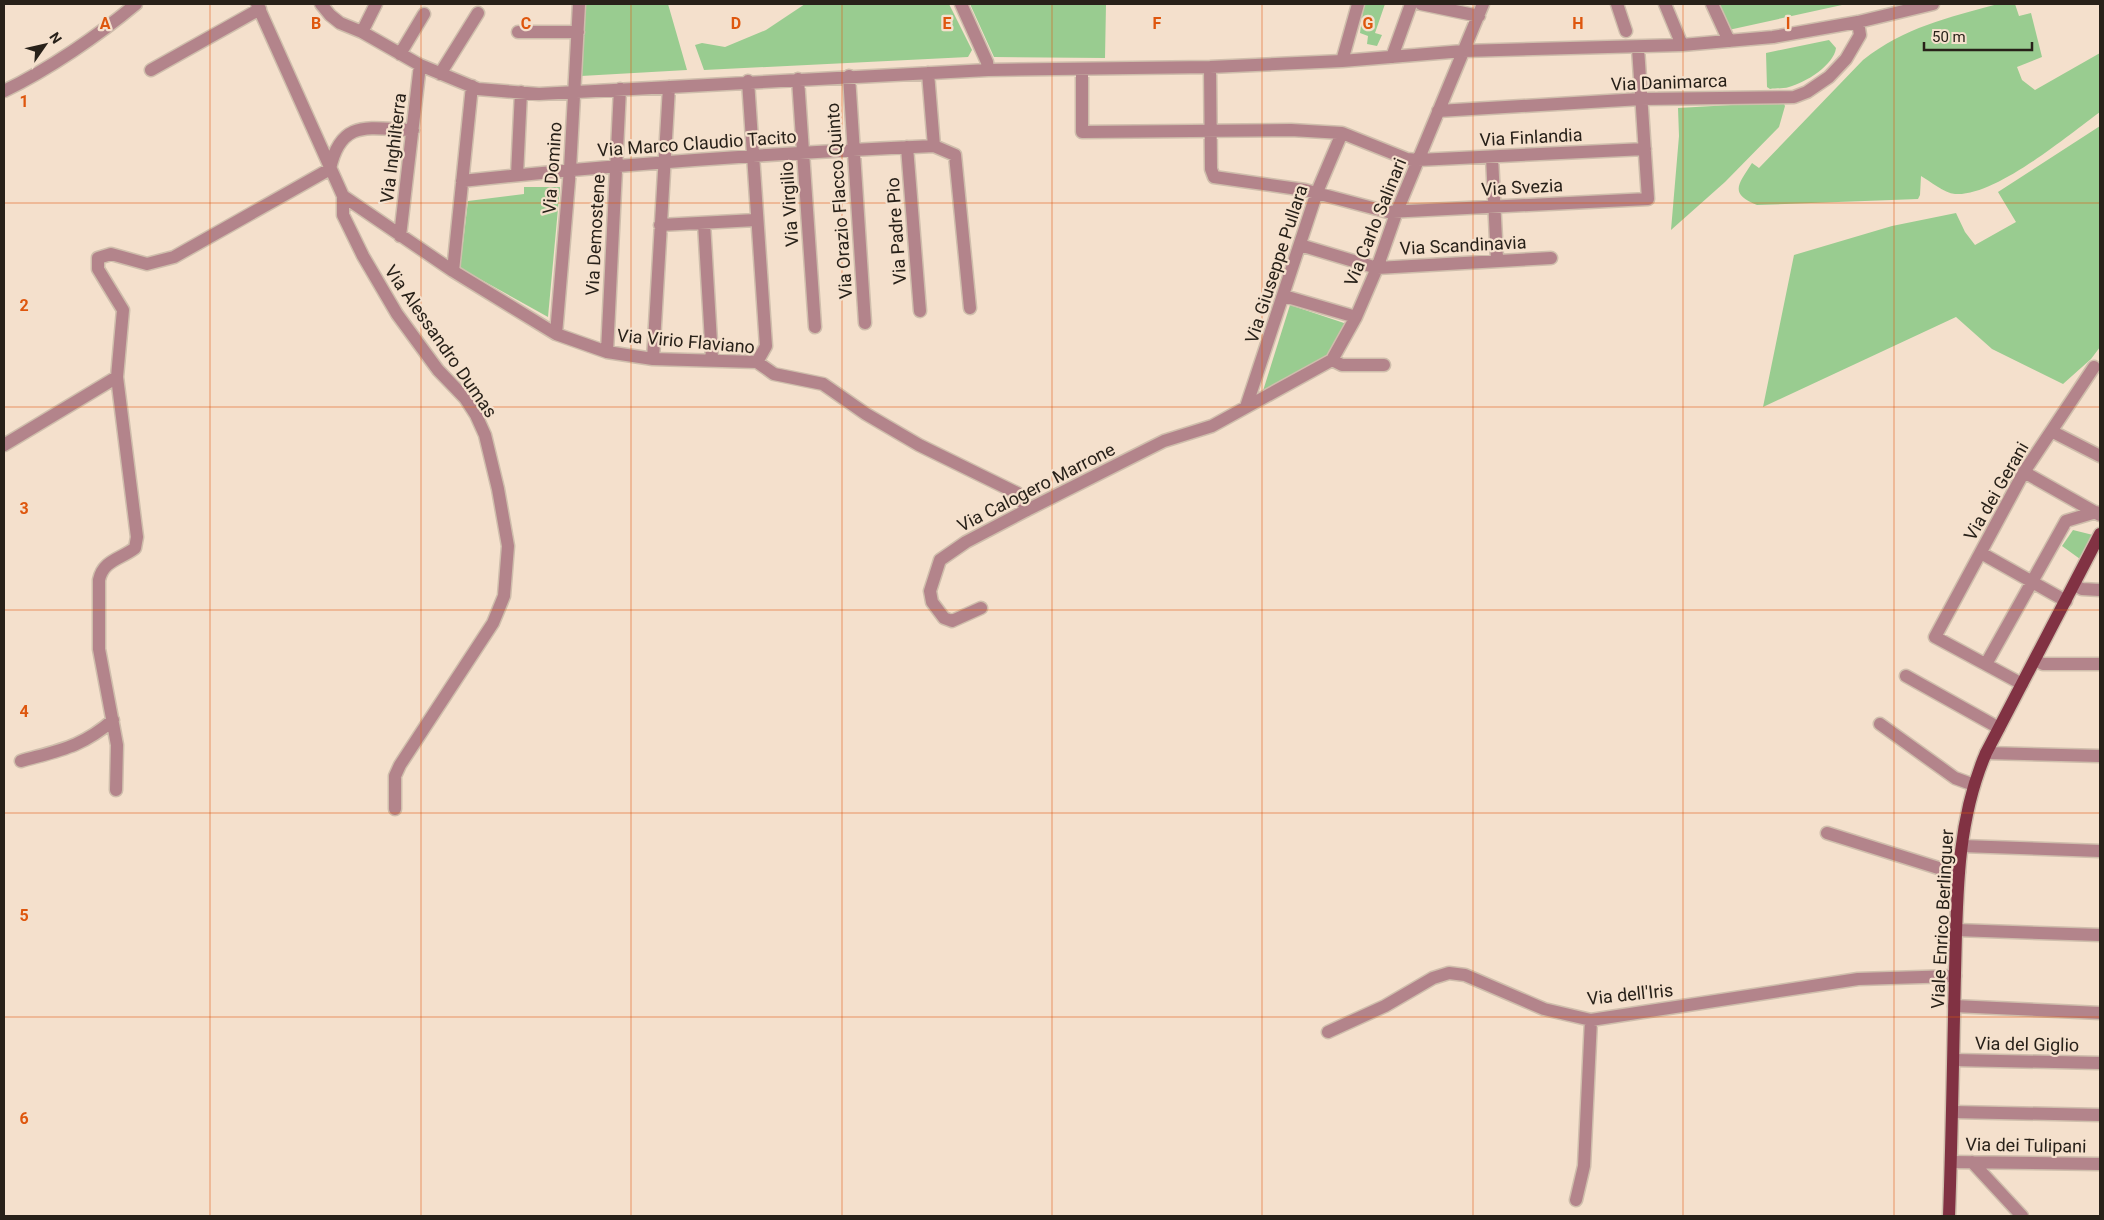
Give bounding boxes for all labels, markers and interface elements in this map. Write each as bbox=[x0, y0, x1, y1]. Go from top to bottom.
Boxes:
text: A bbox=[100, 14, 111, 33]
text: B bbox=[311, 14, 321, 33]
text: C bbox=[521, 14, 531, 33]
text: D bbox=[731, 14, 741, 33]
text: E bbox=[943, 14, 952, 33]
text: F bbox=[1153, 14, 1162, 33]
text: G bbox=[1363, 14, 1374, 33]
text: H bbox=[1572, 14, 1584, 33]
text: I bbox=[1786, 14, 1790, 33]
north arrow bbox=[20, 20, 70, 70]
scale bar bbox=[1924, 20, 2032, 52]
text: 50 m bbox=[1932, 28, 1966, 46]
text: N bbox=[46, 29, 65, 46]
street label: Via Danimarca bbox=[1610, 69, 1728, 95]
text: 1 bbox=[19, 92, 29, 111]
street label: Via Inghilterra bbox=[376, 92, 410, 204]
street label: Via Orazio Flacco Quinto bbox=[822, 102, 856, 300]
street label: Via Domino bbox=[538, 121, 566, 215]
street label: Via Finlandia bbox=[1479, 124, 1583, 150]
street label: Via Marco Claudio Tacito bbox=[597, 126, 797, 160]
street label: Via Carlo Salinari bbox=[1340, 155, 1410, 289]
street label: Via Virgilio bbox=[776, 161, 802, 247]
street label: Via Demostene bbox=[581, 174, 609, 296]
street label: Via Svezia bbox=[1480, 174, 1564, 200]
street label: Via Padre Pio bbox=[882, 177, 910, 285]
street label: Via Giuseppe Pullara bbox=[1241, 182, 1311, 346]
street label: Via Scandinavia bbox=[1399, 231, 1527, 259]
street label: Via Alessandro Dumas bbox=[380, 261, 502, 421]
text: 2 bbox=[19, 296, 29, 315]
street label: Via Virio Flaviano bbox=[616, 325, 756, 357]
street label: Via Calogero Marrone bbox=[954, 438, 1118, 536]
street label: Via dei Gerani bbox=[1959, 438, 2033, 544]
text: 3 bbox=[19, 499, 29, 518]
text: 4 bbox=[19, 702, 29, 721]
street label: Viale Enrico Berlinguer bbox=[1927, 829, 1957, 1009]
text: 5 bbox=[19, 906, 29, 925]
street label: Via dell'Iris bbox=[1586, 979, 1674, 1009]
street label: Via del Giglio bbox=[1975, 1033, 2079, 1055]
text: 6 bbox=[19, 1109, 29, 1128]
street label: Via dei Tulipani bbox=[1965, 1133, 2087, 1157]

